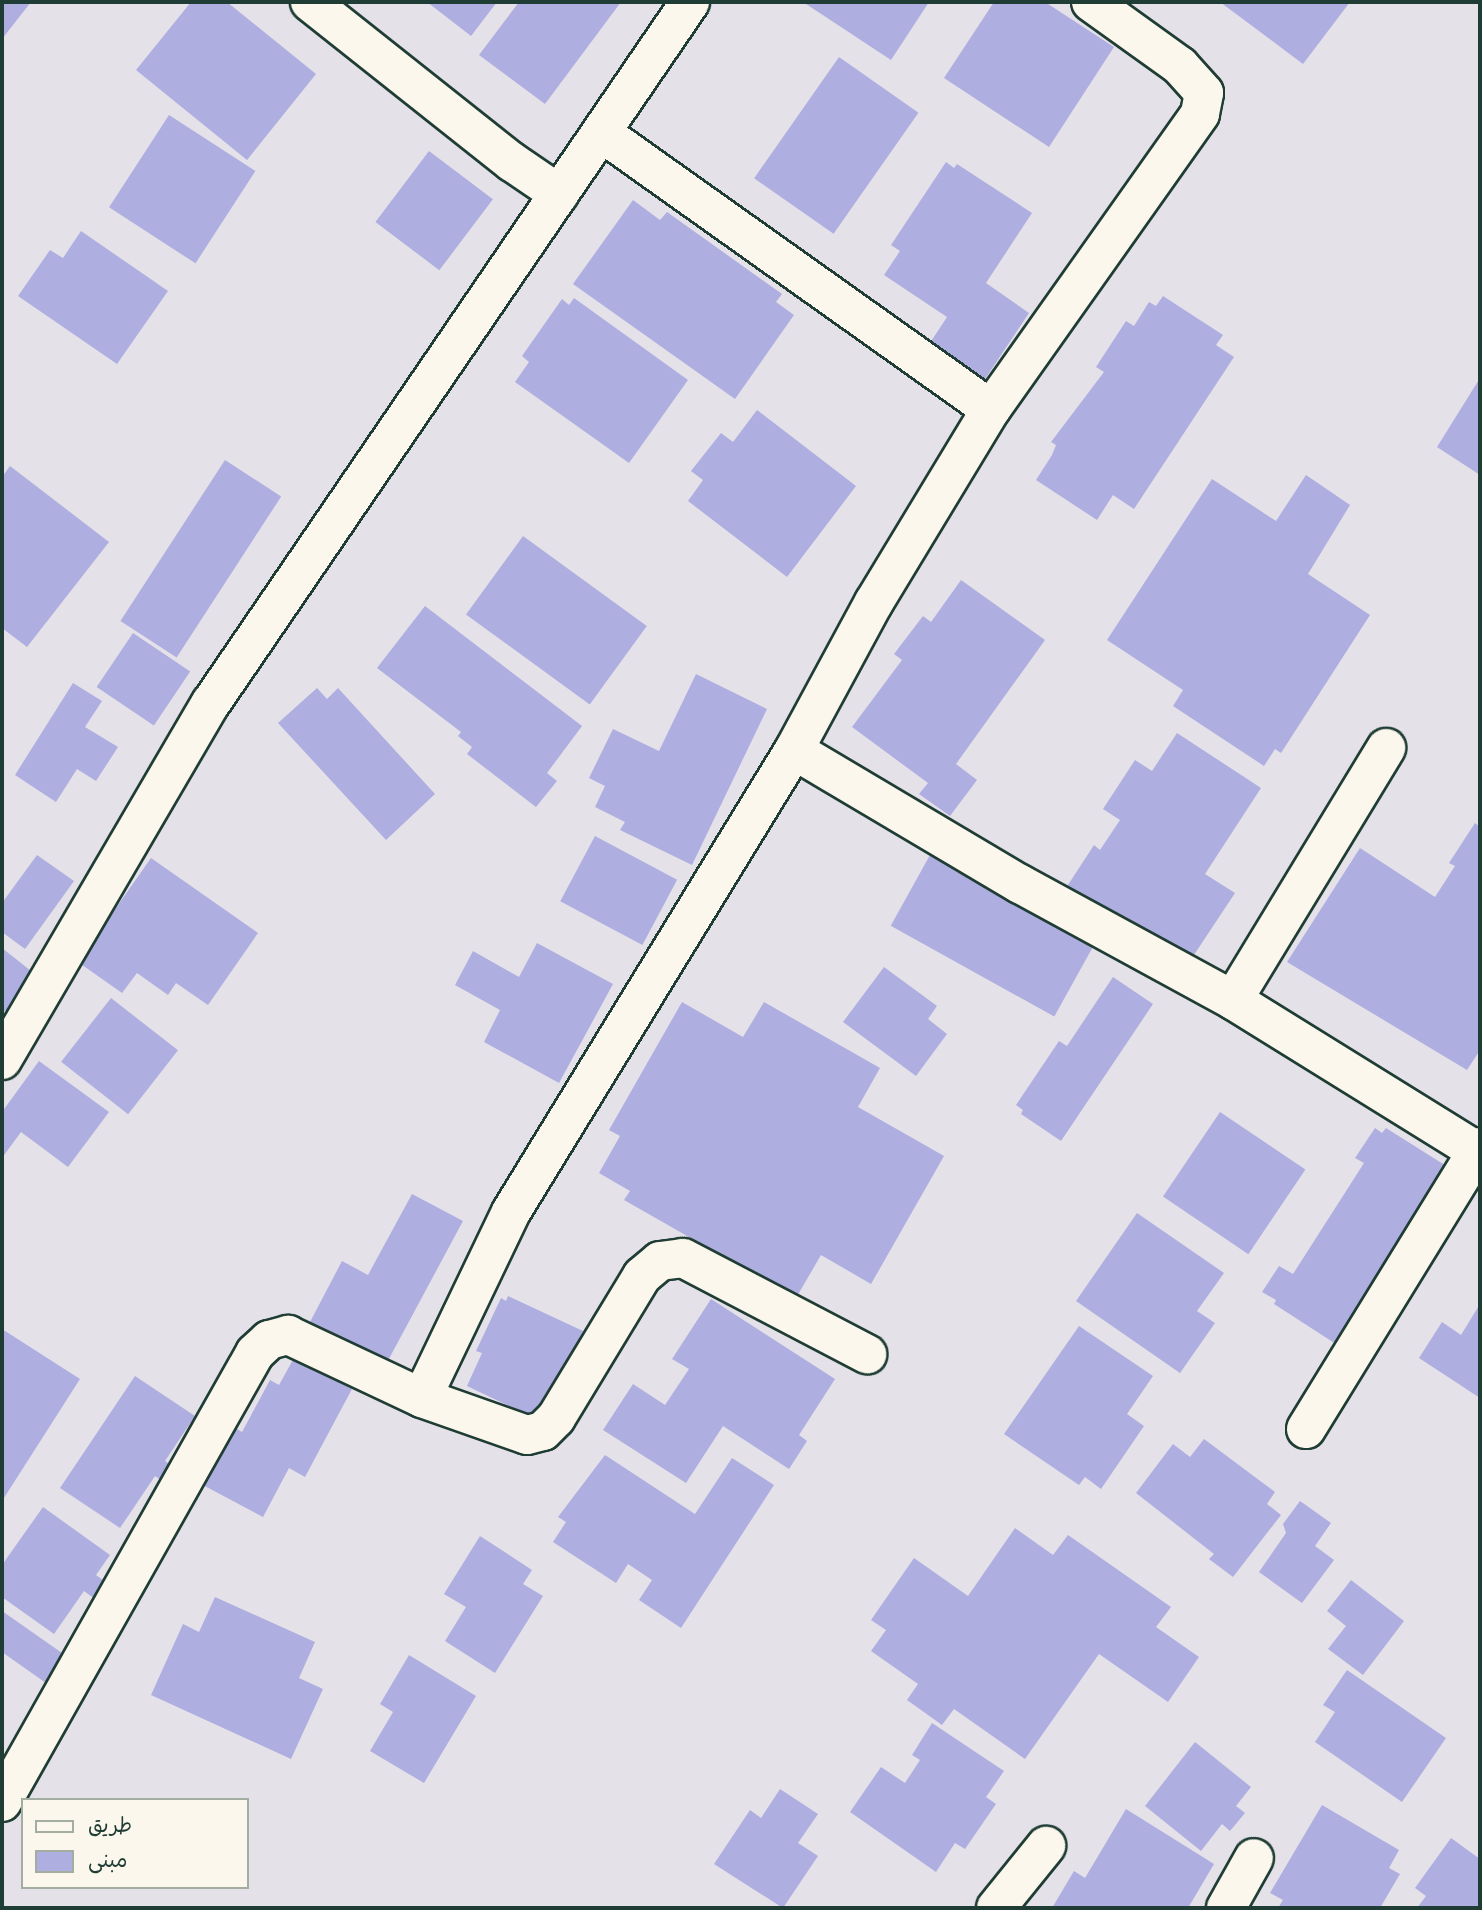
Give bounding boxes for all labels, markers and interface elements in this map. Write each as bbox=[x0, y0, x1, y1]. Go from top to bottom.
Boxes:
legend bbox=[21, 1798, 248, 1889]
text: طريق bbox=[88, 1816, 132, 1841]
text: مبنى bbox=[88, 1851, 127, 1876]

